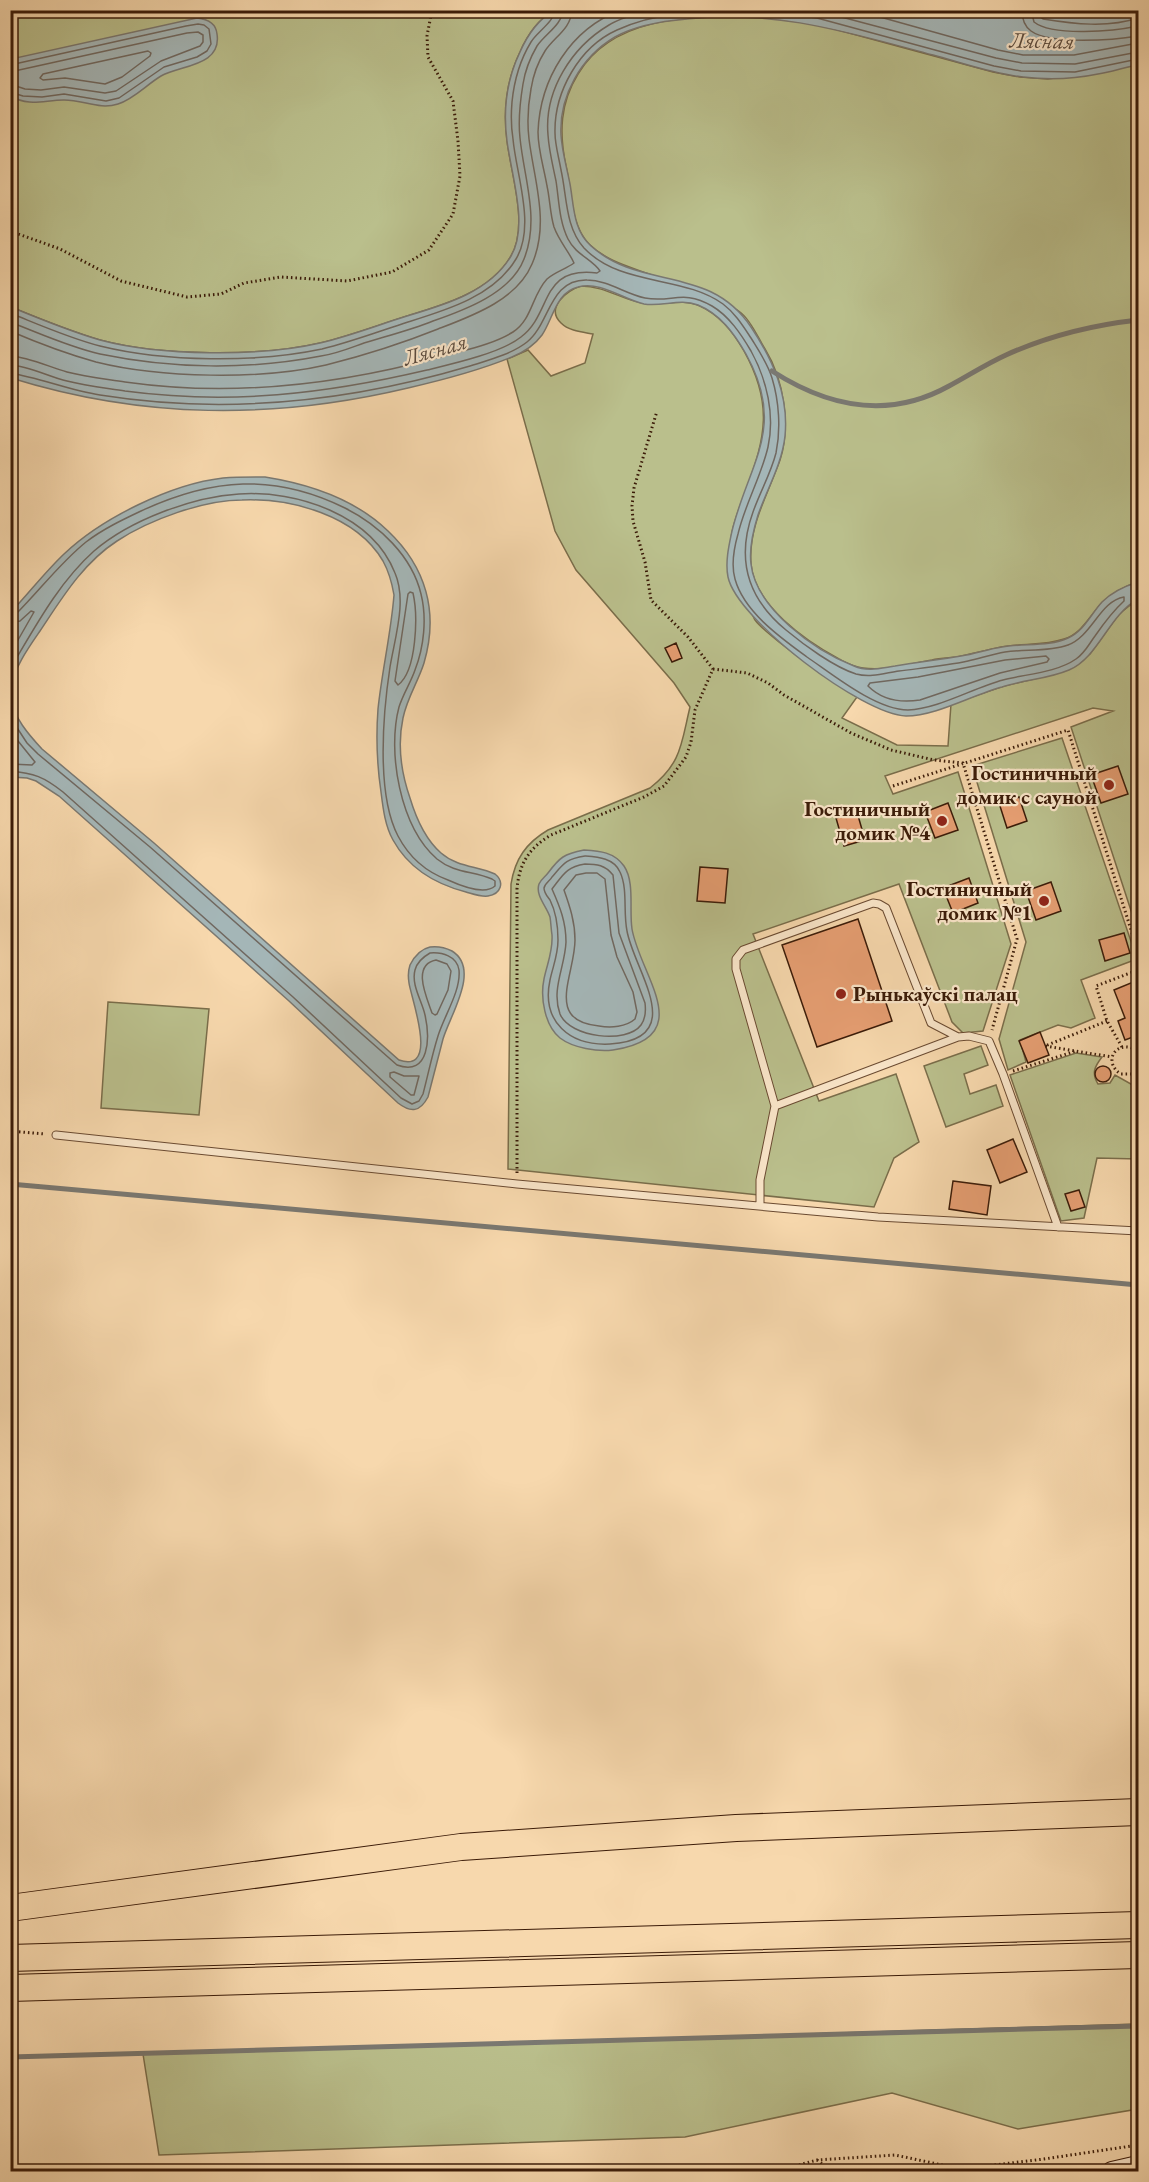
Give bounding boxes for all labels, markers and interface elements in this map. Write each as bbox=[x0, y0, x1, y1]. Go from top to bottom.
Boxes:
water label: Лясная bbox=[1008, 25, 1075, 56]
water label: Лясная bbox=[399, 327, 470, 373]
place label: Гостиничный домик с сауной bbox=[957, 759, 1097, 810]
marker: Гостиничный домик с сауной bbox=[1102, 778, 1116, 792]
place label: Гостиничный домик №4 bbox=[804, 795, 931, 846]
marker: Гостиничный домик №4 bbox=[935, 814, 949, 828]
place label: Гостиничный домик №1 bbox=[906, 875, 1032, 926]
marker: Гостиничный домик №1 bbox=[1037, 894, 1051, 908]
place label: Рынькаўскi палац bbox=[853, 980, 1018, 1007]
marker: Рынькаўскi палац bbox=[834, 987, 848, 1001]

